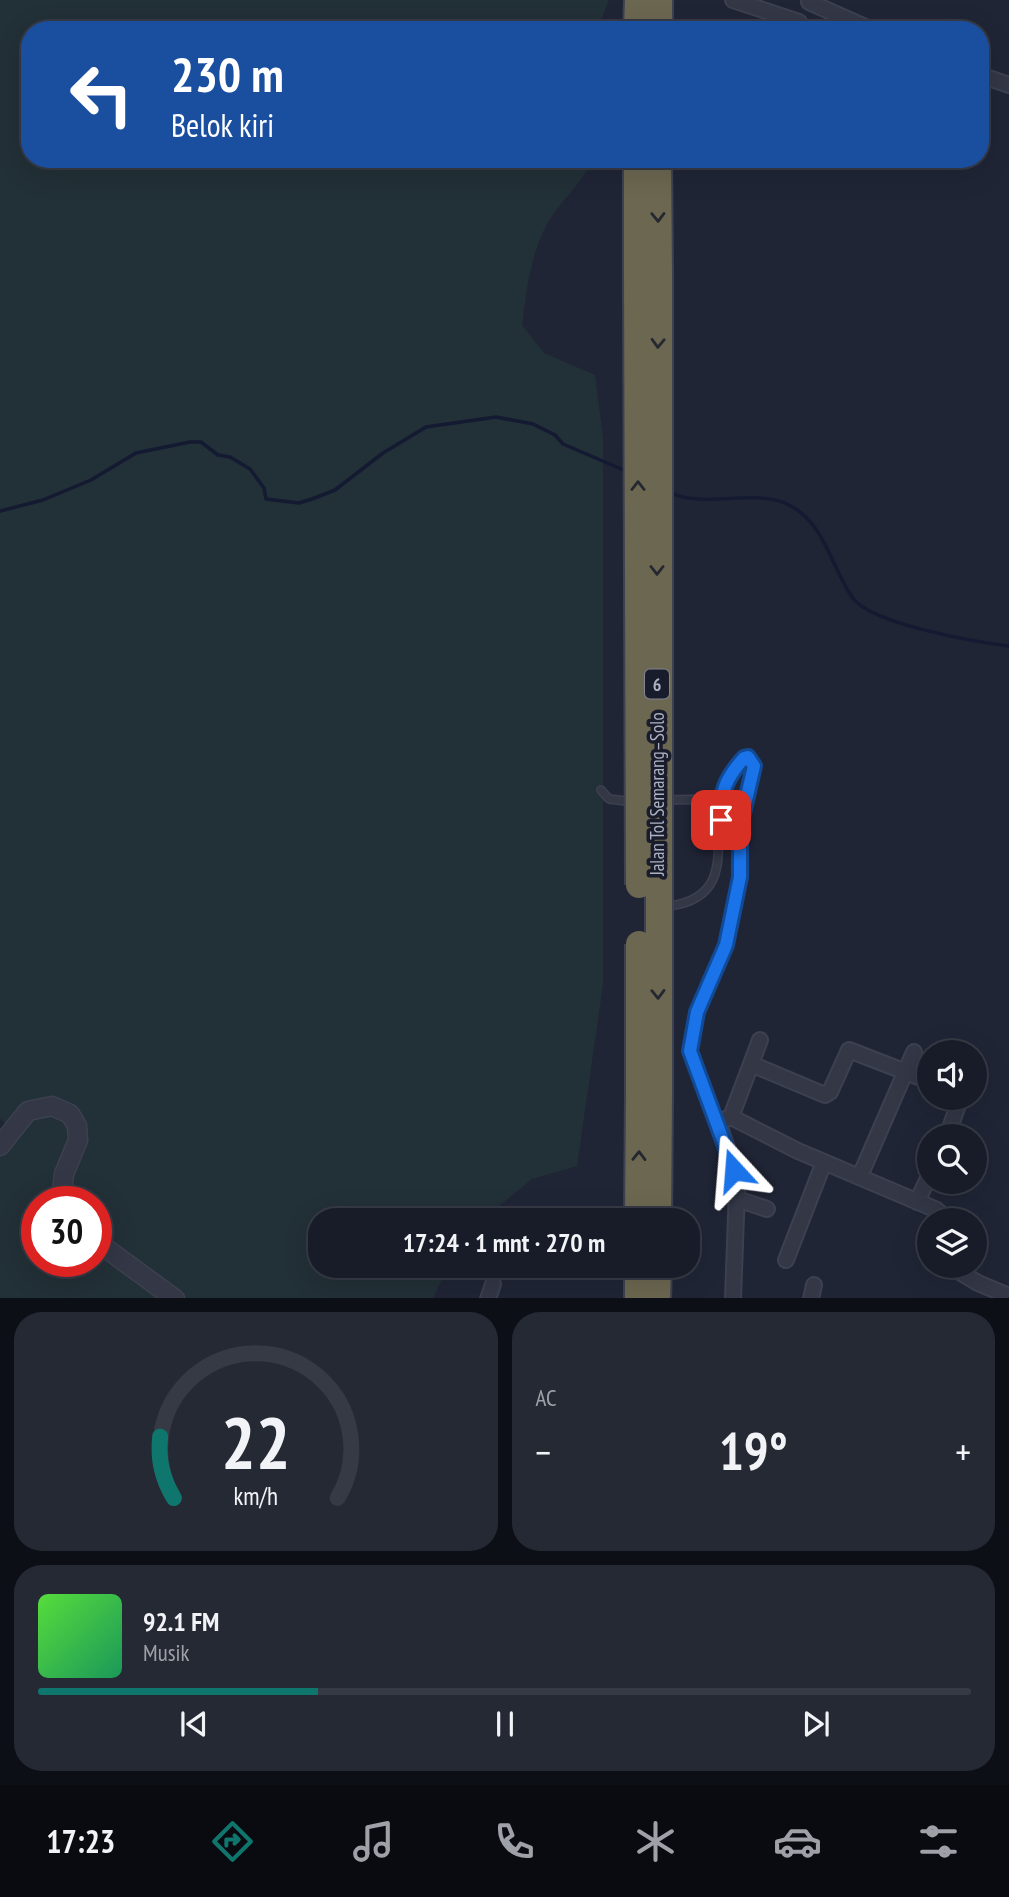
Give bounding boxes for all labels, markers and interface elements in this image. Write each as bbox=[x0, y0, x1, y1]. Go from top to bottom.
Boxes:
text: 230 m bbox=[171, 42, 284, 106]
icon: left bbox=[56, 49, 147, 140]
text: Belok kiri bbox=[171, 104, 274, 146]
one-way arrow bbox=[650, 212, 665, 223]
one-way arrow bbox=[650, 338, 666, 349]
one-way arrow bbox=[630, 480, 646, 490]
one-way arrow bbox=[650, 565, 665, 576]
road number: 6 bbox=[645, 670, 669, 698]
street label: Jalan Tol Semarang–Solo bbox=[645, 712, 669, 877]
pin bbox=[691, 790, 751, 850]
icon: arrive bbox=[702, 801, 740, 839]
one-way arrow bbox=[650, 989, 666, 1000]
map controls bbox=[917, 1040, 987, 1278]
button: sound bbox=[917, 1040, 987, 1110]
button: search bbox=[917, 1124, 987, 1194]
position arrow bbox=[697, 1133, 771, 1207]
one-way arrow bbox=[631, 1151, 647, 1161]
speed limit sign: 30 bbox=[21, 1186, 112, 1277]
button: layers bbox=[917, 1208, 987, 1278]
text: 17:24 · 1 mnt · 270 m bbox=[403, 1226, 605, 1259]
text: AC bbox=[536, 1383, 556, 1412]
text: 22 bbox=[221, 1394, 291, 1488]
text: 19° bbox=[719, 1417, 788, 1484]
text: − bbox=[536, 1427, 551, 1476]
text: + bbox=[955, 1427, 971, 1476]
text: km/h bbox=[234, 1479, 278, 1511]
text: 92.1 FM bbox=[143, 1605, 219, 1638]
text: Musik bbox=[143, 1638, 189, 1667]
icon: previous bbox=[175, 1705, 213, 1743]
icon: pause bbox=[486, 1705, 524, 1743]
icon: next bbox=[797, 1705, 835, 1743]
icon: directions bbox=[208, 1817, 257, 1866]
icon: music bbox=[349, 1817, 398, 1866]
icon: phone bbox=[490, 1817, 539, 1866]
icon: climate bbox=[631, 1817, 680, 1866]
icon: car bbox=[773, 1817, 822, 1866]
icon: filters bbox=[914, 1817, 963, 1866]
text: 17:23 bbox=[46, 1820, 115, 1862]

